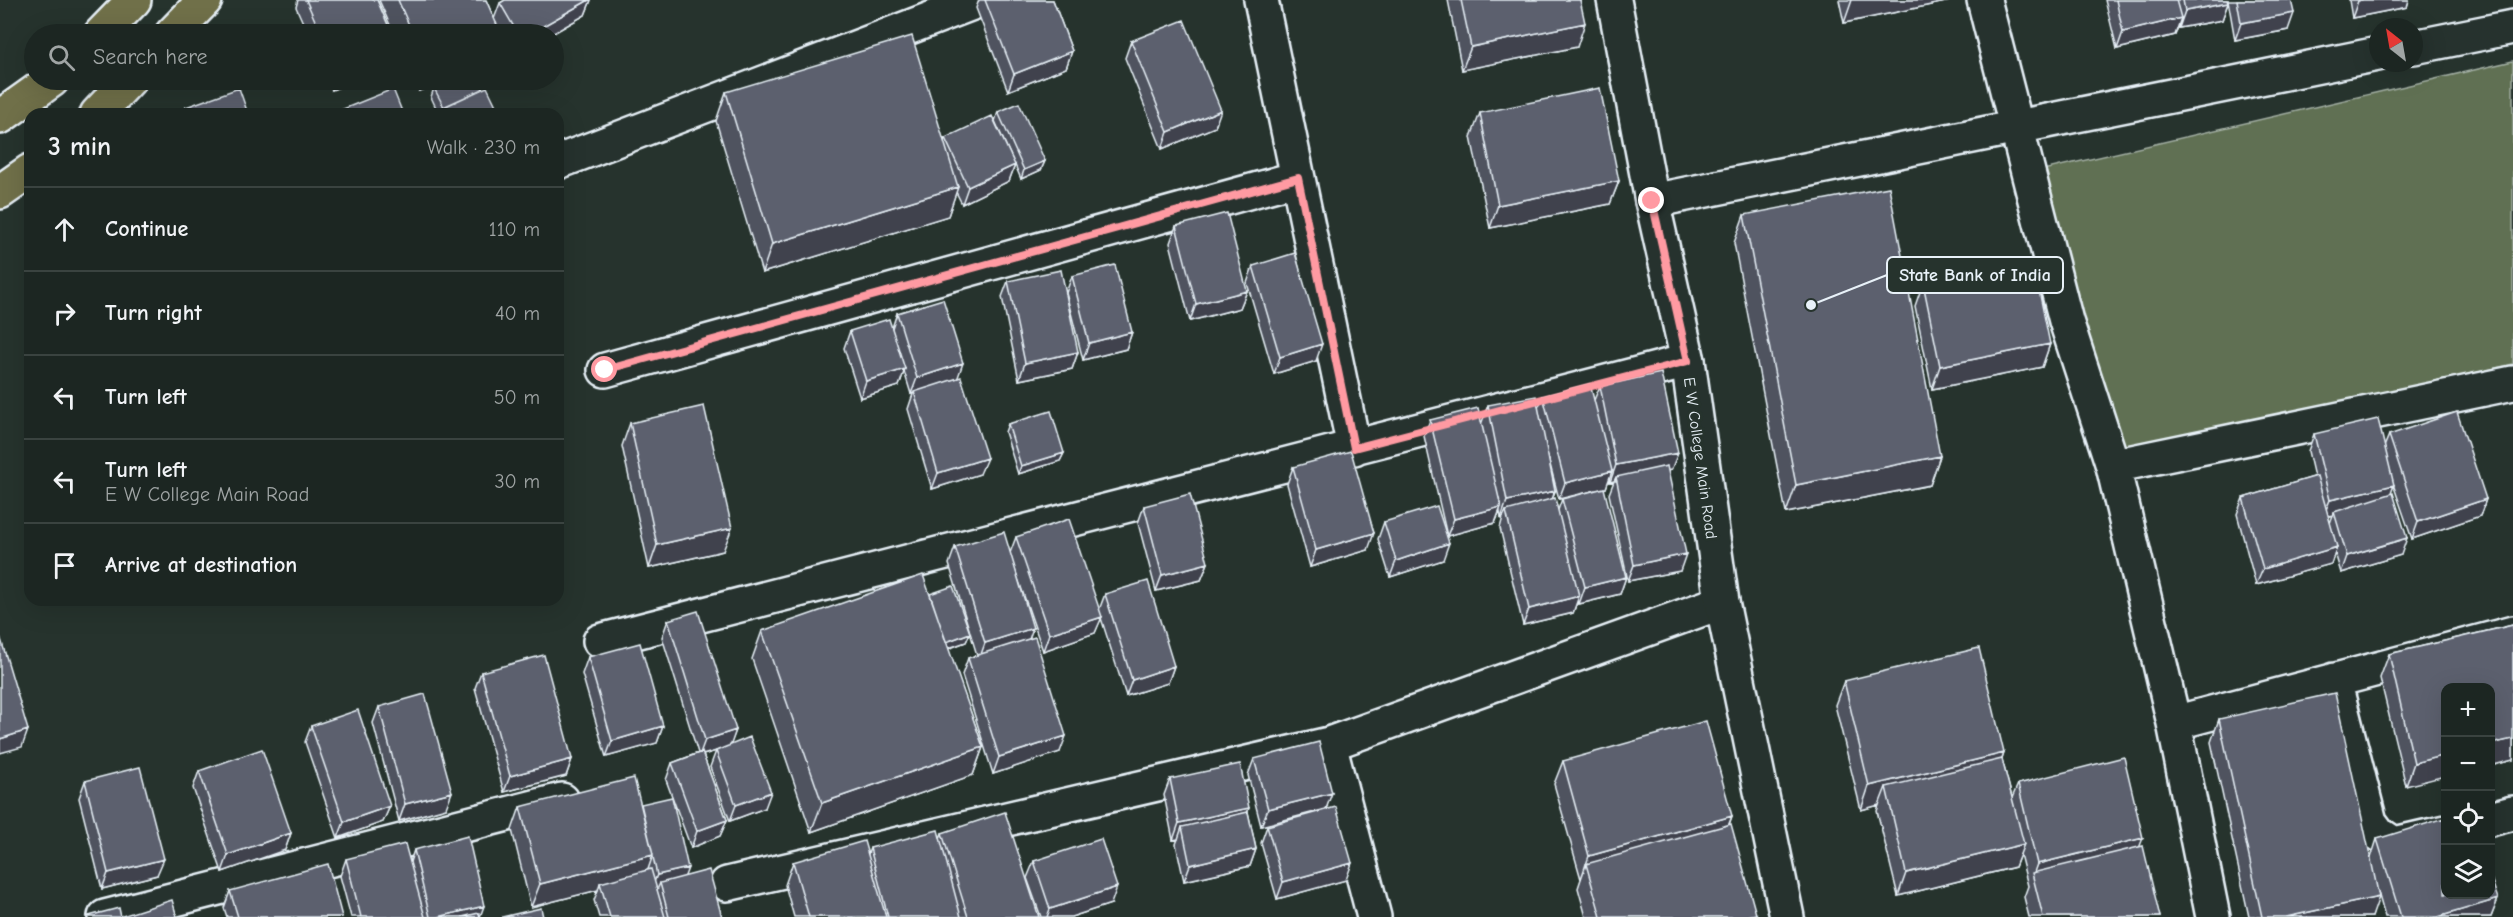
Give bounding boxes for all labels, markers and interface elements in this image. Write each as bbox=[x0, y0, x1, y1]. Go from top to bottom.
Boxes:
north arrow bbox=[2369, 18, 2423, 72]
search box bbox=[24, 24, 564, 90]
icon: search bbox=[45, 41, 78, 74]
text: Search here bbox=[93, 44, 208, 70]
text: 3 min bbox=[48, 132, 111, 162]
text: Walk · 230 m bbox=[427, 136, 540, 159]
route end bbox=[1638, 187, 1664, 213]
icon: ahead bbox=[48, 213, 81, 246]
text: Continue bbox=[105, 216, 188, 242]
text: 110 m bbox=[489, 218, 540, 241]
callout: State Bank of India bbox=[1887, 257, 2063, 293]
text: State Bank of India bbox=[1899, 265, 2051, 286]
icon: right bbox=[48, 297, 81, 330]
text: Turn right bbox=[105, 300, 202, 326]
text: 40 m bbox=[495, 302, 540, 325]
route start bbox=[591, 356, 617, 382]
street label: E W College Main Road bbox=[1680, 376, 1720, 540]
icon: left bbox=[48, 381, 81, 414]
text: Turn left bbox=[105, 384, 187, 410]
text: 50 m bbox=[494, 386, 540, 409]
text: Turn left bbox=[105, 457, 187, 483]
icon: left bbox=[48, 465, 81, 498]
text: 30 m bbox=[494, 470, 540, 493]
text: E W College Main Road bbox=[105, 483, 309, 506]
icon: arrive bbox=[48, 549, 81, 582]
text: Arrive at destination bbox=[105, 552, 297, 578]
map controls bbox=[2441, 683, 2495, 899]
button: + bbox=[2441, 683, 2495, 737]
button: − bbox=[2441, 737, 2495, 791]
button: locate bbox=[2441, 791, 2495, 845]
button: layers bbox=[2441, 845, 2495, 899]

